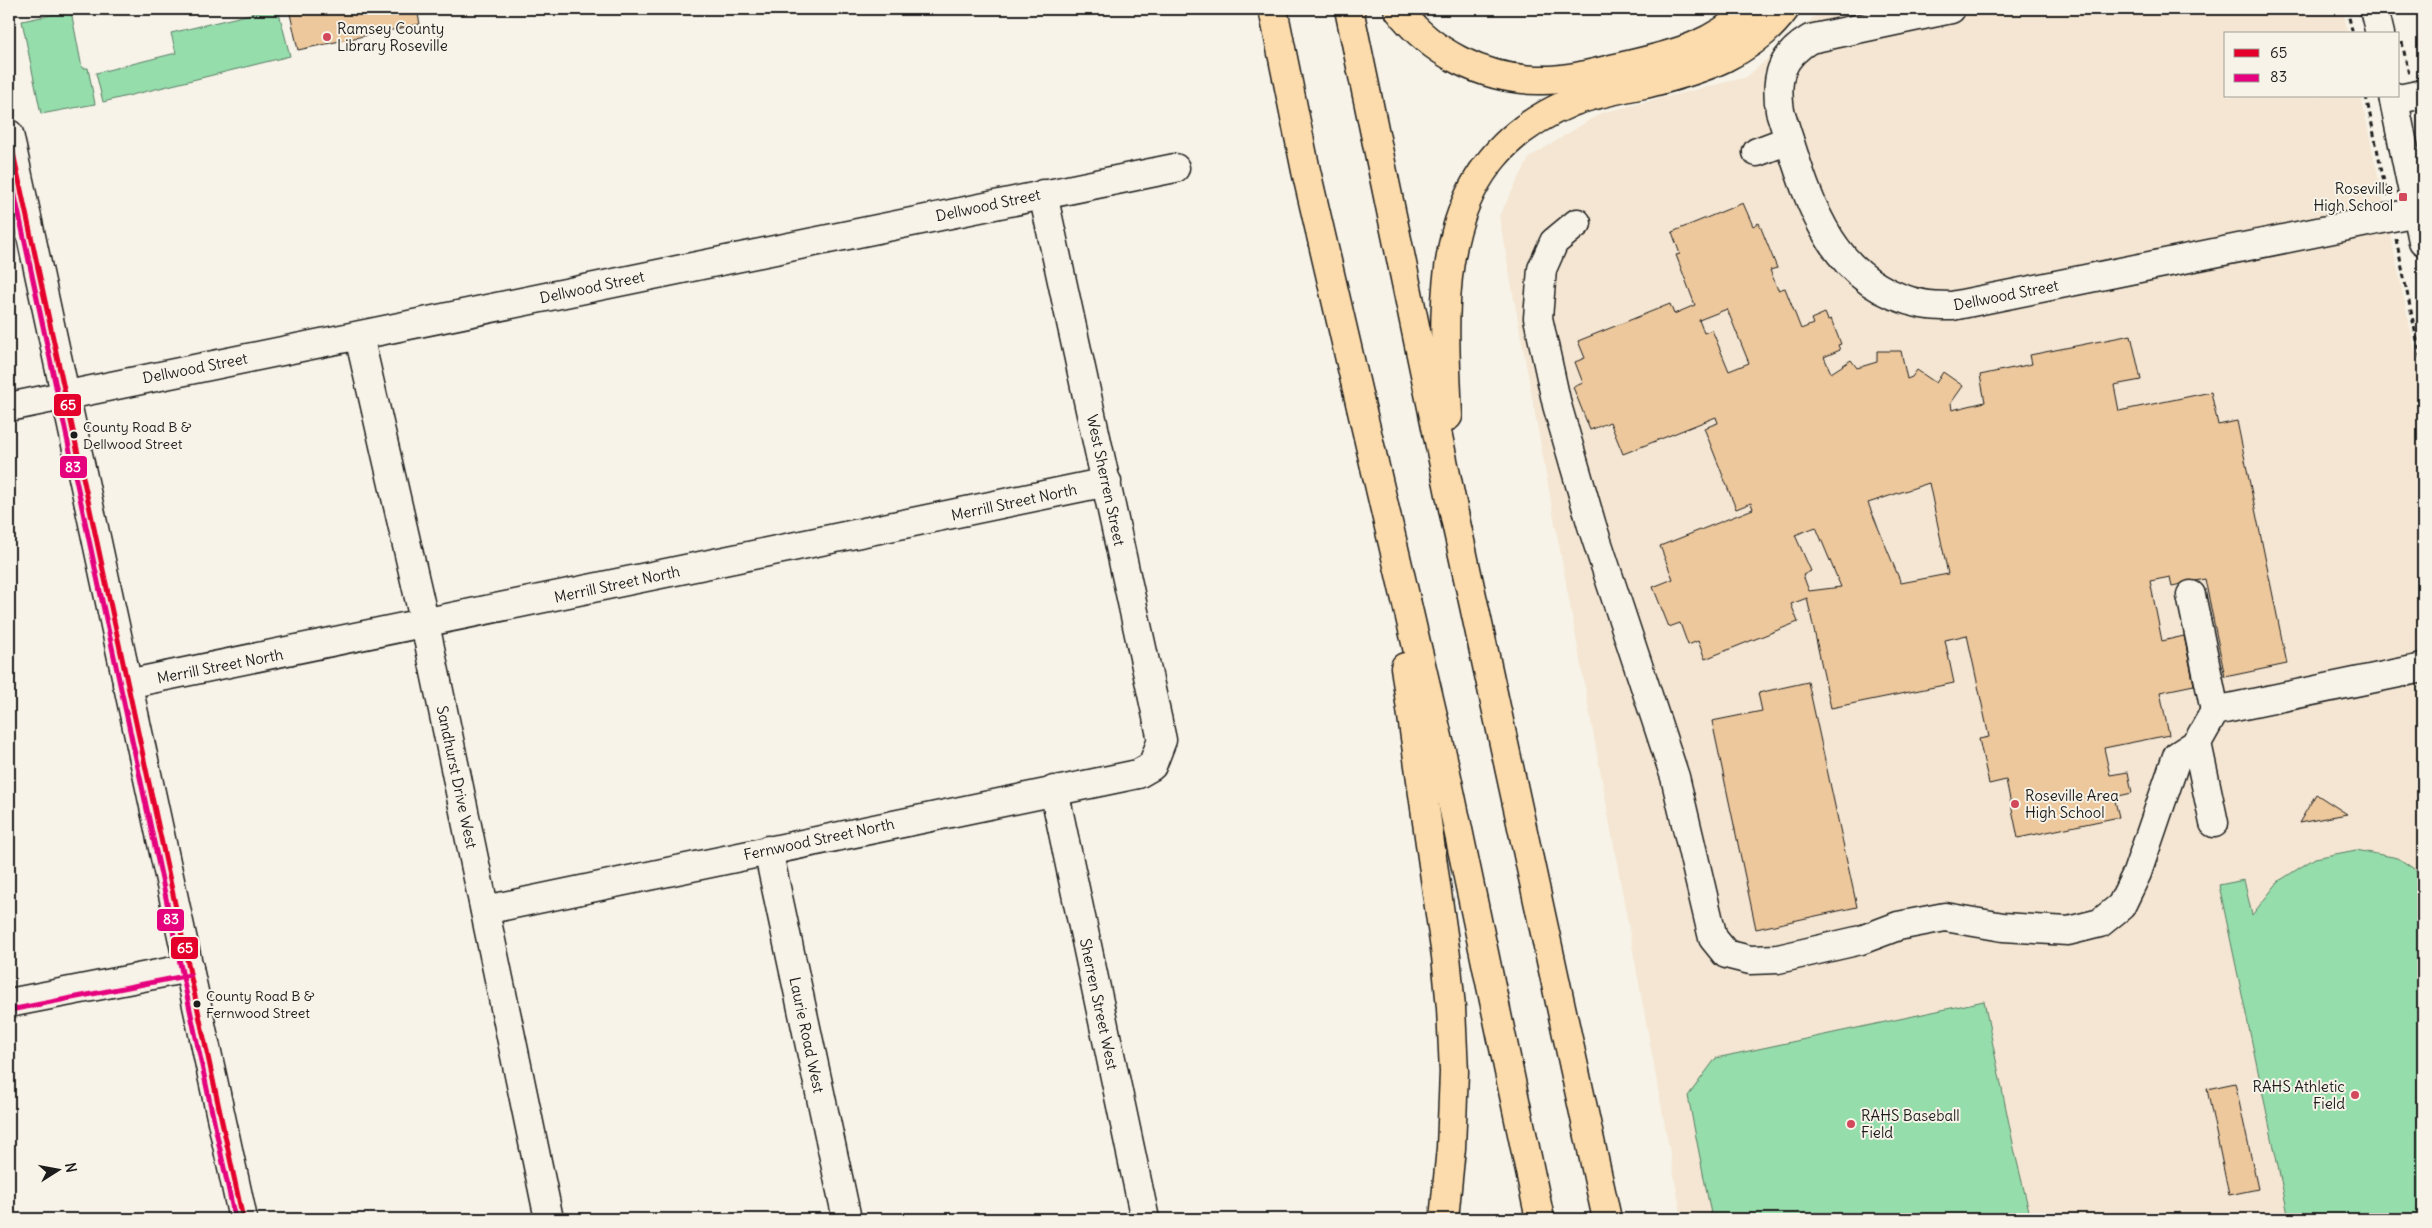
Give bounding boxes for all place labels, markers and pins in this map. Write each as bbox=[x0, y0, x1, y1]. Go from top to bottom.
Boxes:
place label: Ramsey County Library Roseville bbox=[337, 19, 448, 55]
marker: Ramsey County Library Roseville bbox=[321, 31, 333, 43]
place label: Roseville High School bbox=[2313, 179, 2393, 215]
marker: Roseville High School bbox=[2397, 191, 2409, 203]
place label: County Road B & Dellwood Street bbox=[83, 418, 192, 453]
marker: County Road B & Dellwood Street bbox=[69, 430, 79, 440]
place label: Roseville Area High School bbox=[2025, 786, 2119, 822]
marker: Roseville Area High School bbox=[2009, 798, 2021, 810]
place label: County Road B & Fernwood Street bbox=[206, 987, 315, 1022]
marker: County Road B & Fernwood Street bbox=[192, 999, 202, 1009]
place label: RAHS Athletic Field bbox=[2252, 1077, 2345, 1113]
marker: RAHS Athletic Field bbox=[2349, 1089, 2361, 1101]
place label: RAHS Baseball Field bbox=[1861, 1106, 1960, 1142]
marker: RAHS Baseball Field bbox=[1845, 1118, 1857, 1130]

